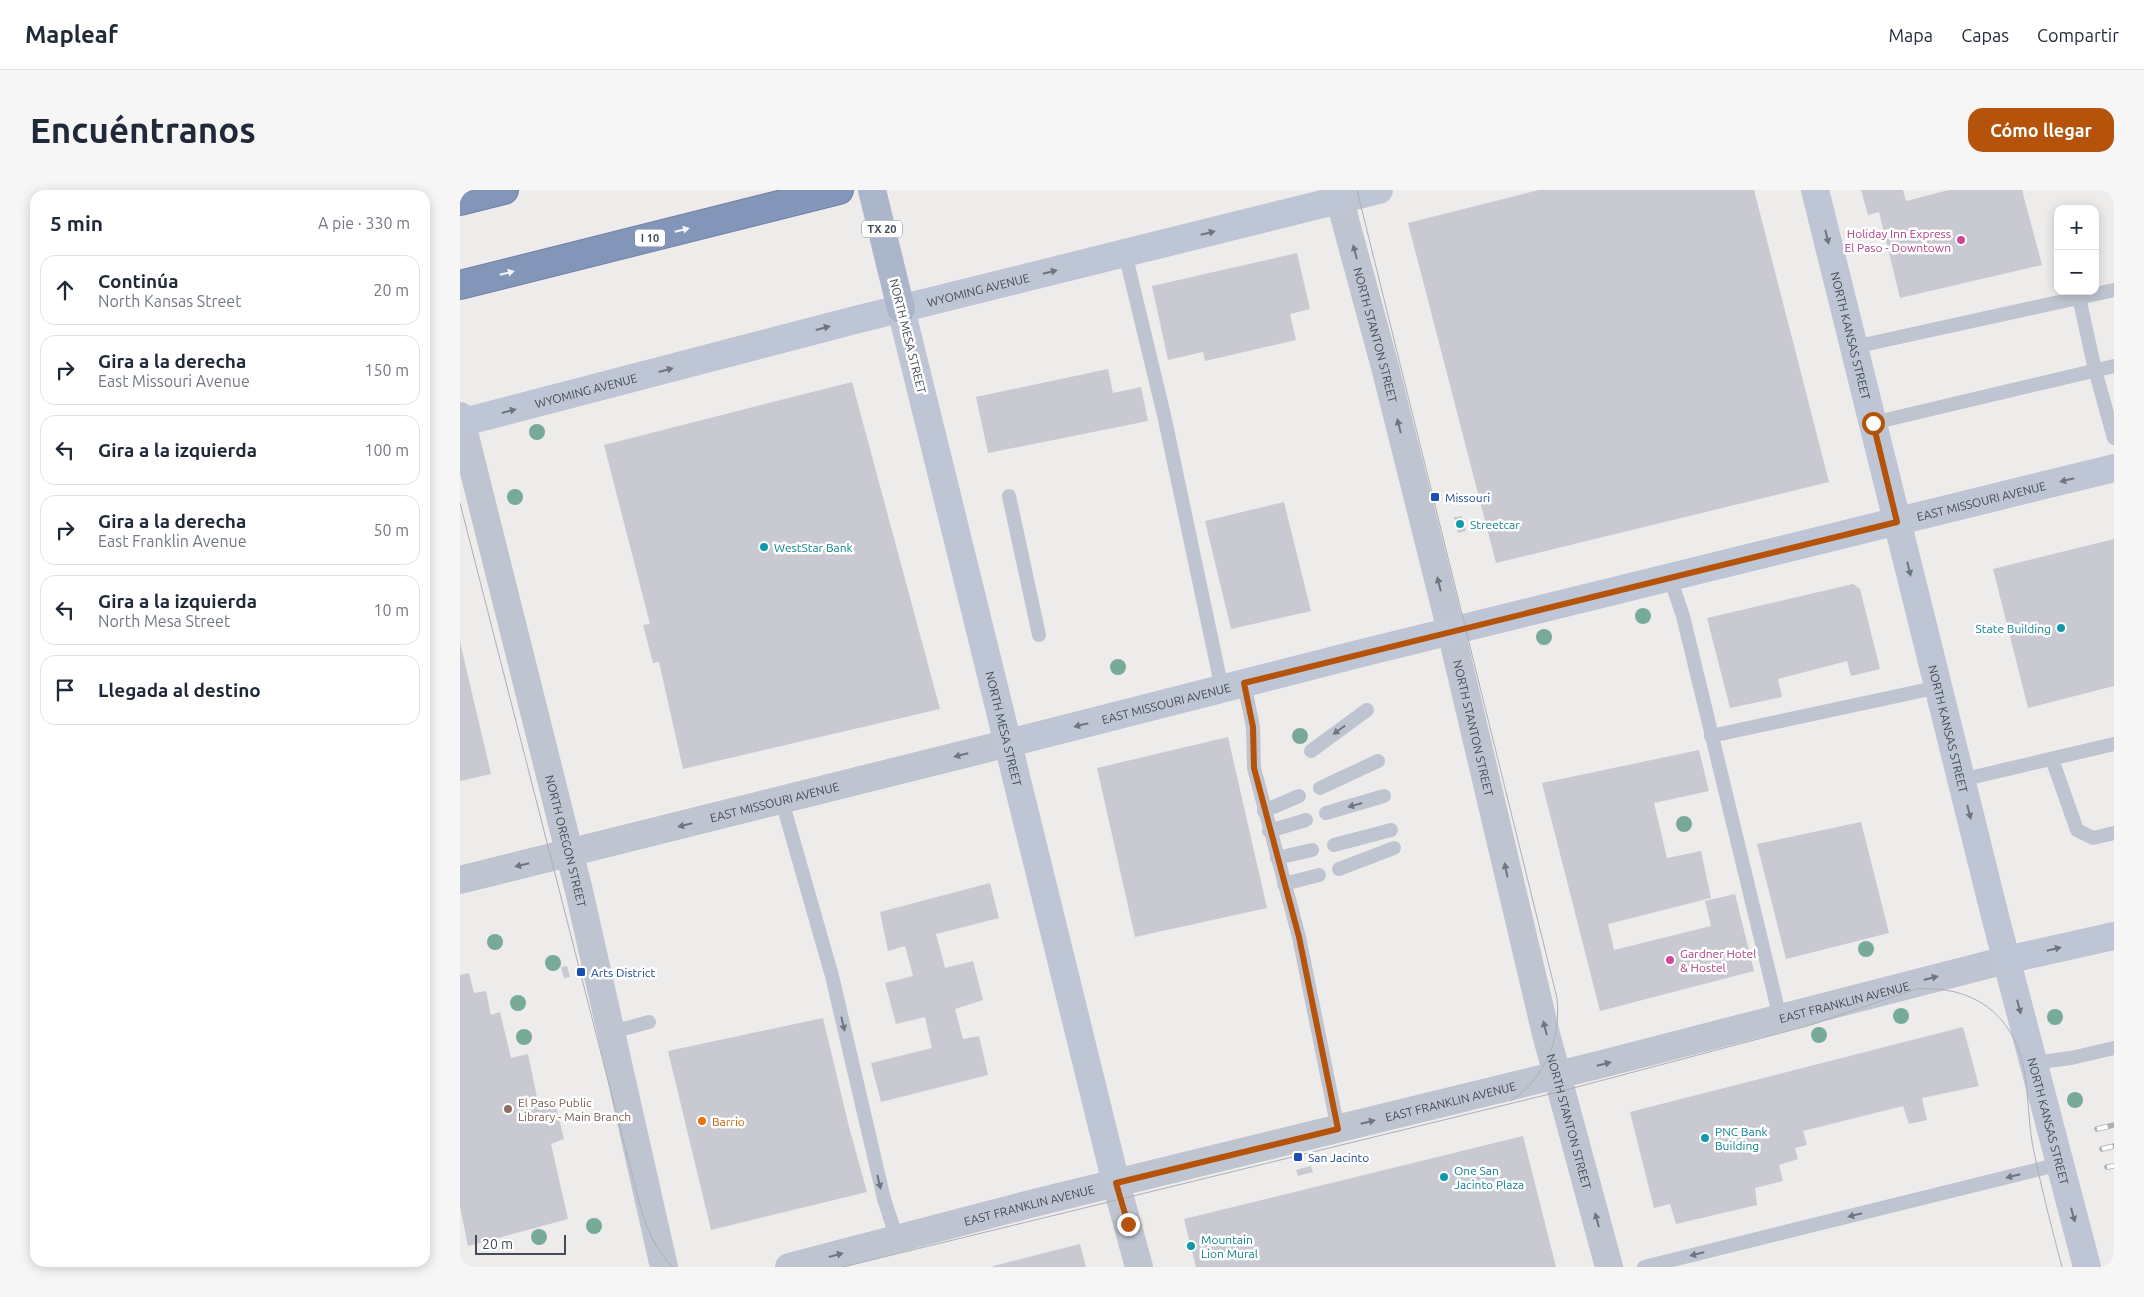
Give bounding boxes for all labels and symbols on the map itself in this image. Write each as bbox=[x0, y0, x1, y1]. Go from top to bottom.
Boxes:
road number: TX 20 bbox=[862, 220, 902, 238]
one-way arrow bbox=[674, 225, 689, 233]
place label: Holiday Inn Express El Paso - Downtown bbox=[1844, 227, 1951, 254]
one-way arrow bbox=[1200, 228, 1215, 236]
road number: I 10 bbox=[635, 230, 665, 246]
one-way arrow bbox=[1823, 230, 1831, 245]
marker: Holiday Inn Express El Paso - Downtown bbox=[1955, 234, 1967, 246]
one-way arrow bbox=[1350, 245, 1358, 260]
street label: NORTH STANTON STREET bbox=[1352, 266, 1400, 404]
one-way arrow bbox=[1043, 268, 1058, 276]
one-way arrow bbox=[500, 269, 515, 277]
street label: WYOMING AVENUE bbox=[925, 270, 1031, 308]
street label: NORTH KANSAS STREET bbox=[1829, 270, 1873, 401]
street label: NORTH MESA STREET bbox=[887, 277, 929, 395]
one-way arrow bbox=[816, 324, 831, 332]
one-way arrow bbox=[659, 365, 674, 373]
street label: WYOMING AVENUE bbox=[533, 371, 639, 410]
one-way arrow bbox=[501, 406, 516, 414]
route start bbox=[1862, 412, 1885, 435]
one-way arrow bbox=[1395, 419, 1403, 434]
one-way arrow bbox=[2059, 476, 2074, 484]
street label: EAST MISSOURI AVENUE bbox=[1915, 478, 2047, 523]
marker: Missouri bbox=[1429, 491, 1441, 503]
place label: Missouri bbox=[1445, 491, 1490, 504]
marker: Streetcar bbox=[1454, 518, 1466, 530]
place label: Streetcar bbox=[1470, 518, 1520, 531]
marker: WestStar Bank bbox=[758, 541, 770, 553]
place label: WestStar Bank bbox=[774, 541, 853, 554]
one-way arrow bbox=[1905, 562, 1913, 577]
one-way arrow bbox=[1435, 577, 1443, 592]
place label: State Building bbox=[1976, 622, 2051, 635]
marker: State Building bbox=[2055, 622, 2067, 634]
street label: NORTH STANTON STREET bbox=[1451, 658, 1496, 798]
street label: NORTH KANSAS STREET bbox=[1926, 663, 1971, 794]
street label: NORTH MESA STREET bbox=[984, 670, 1025, 788]
street label: EAST MISSOURI AVENUE bbox=[1100, 680, 1232, 726]
one-way arrow bbox=[1074, 721, 1089, 729]
one-way arrow bbox=[1333, 725, 1346, 736]
one-way arrow bbox=[954, 751, 969, 759]
street label: NORTH OREGON STREET bbox=[544, 773, 589, 909]
street label: EAST MISSOURI AVENUE bbox=[708, 779, 841, 824]
one-way arrow bbox=[1348, 801, 1363, 809]
one-way arrow bbox=[1965, 805, 1973, 820]
one-way arrow bbox=[677, 821, 692, 829]
one-way arrow bbox=[515, 861, 530, 869]
one-way arrow bbox=[1502, 862, 1510, 878]
one-way arrow bbox=[2046, 945, 2062, 953]
place label: Gardner Hotel & Hostel bbox=[1680, 947, 1756, 974]
marker: Gardner Hotel & Hostel bbox=[1664, 954, 1676, 966]
marker: Arts District bbox=[575, 966, 587, 978]
place label: Arts District bbox=[591, 966, 655, 979]
one-way arrow bbox=[1923, 974, 1938, 982]
street label: EAST FRANKLIN AVENUE bbox=[1778, 979, 1911, 1025]
one-way arrow bbox=[2015, 1000, 2023, 1015]
one-way arrow bbox=[839, 1016, 847, 1031]
one-way arrow bbox=[1541, 1020, 1549, 1035]
street label: NORTH STANTON STREET bbox=[1545, 1052, 1594, 1191]
street label: NORTH KANSAS STREET bbox=[2026, 1056, 2072, 1187]
one-way arrow bbox=[1597, 1060, 1612, 1068]
street label: EAST FRANKLIN AVENUE bbox=[1384, 1079, 1517, 1123]
place label: El Paso Public Library - Main Branch bbox=[518, 1096, 631, 1123]
marker: El Paso Public Library - Main Branch bbox=[502, 1103, 514, 1115]
marker: Barrio bbox=[696, 1115, 708, 1127]
place label: Barrio bbox=[712, 1115, 745, 1128]
one-way arrow bbox=[1360, 1118, 1375, 1126]
place label: PNC Bank Building bbox=[1715, 1125, 1768, 1152]
marker: PNC Bank Building bbox=[1699, 1132, 1711, 1144]
marker: San Jacinto bbox=[1292, 1151, 1304, 1163]
place label: San Jacinto bbox=[1308, 1151, 1369, 1164]
place label: One San Jacinto Plaza bbox=[1454, 1164, 1524, 1191]
marker: One San Jacinto Plaza bbox=[1438, 1171, 1450, 1183]
one-way arrow bbox=[2005, 1172, 2020, 1180]
one-way arrow bbox=[876, 1174, 884, 1190]
street label: EAST FRANKLIN AVENUE bbox=[962, 1182, 1096, 1228]
one-way arrow bbox=[2069, 1208, 2077, 1223]
one-way arrow bbox=[1847, 1211, 1862, 1219]
one-way arrow bbox=[1592, 1212, 1600, 1227]
route end bbox=[1117, 1213, 1140, 1236]
scale bar bbox=[475, 1232, 566, 1255]
place label: Mountain Lion Mural bbox=[1201, 1233, 1258, 1260]
marker: Mountain Lion Mural bbox=[1185, 1240, 1197, 1252]
one-way arrow bbox=[829, 1250, 844, 1258]
one-way arrow bbox=[1690, 1250, 1705, 1258]

